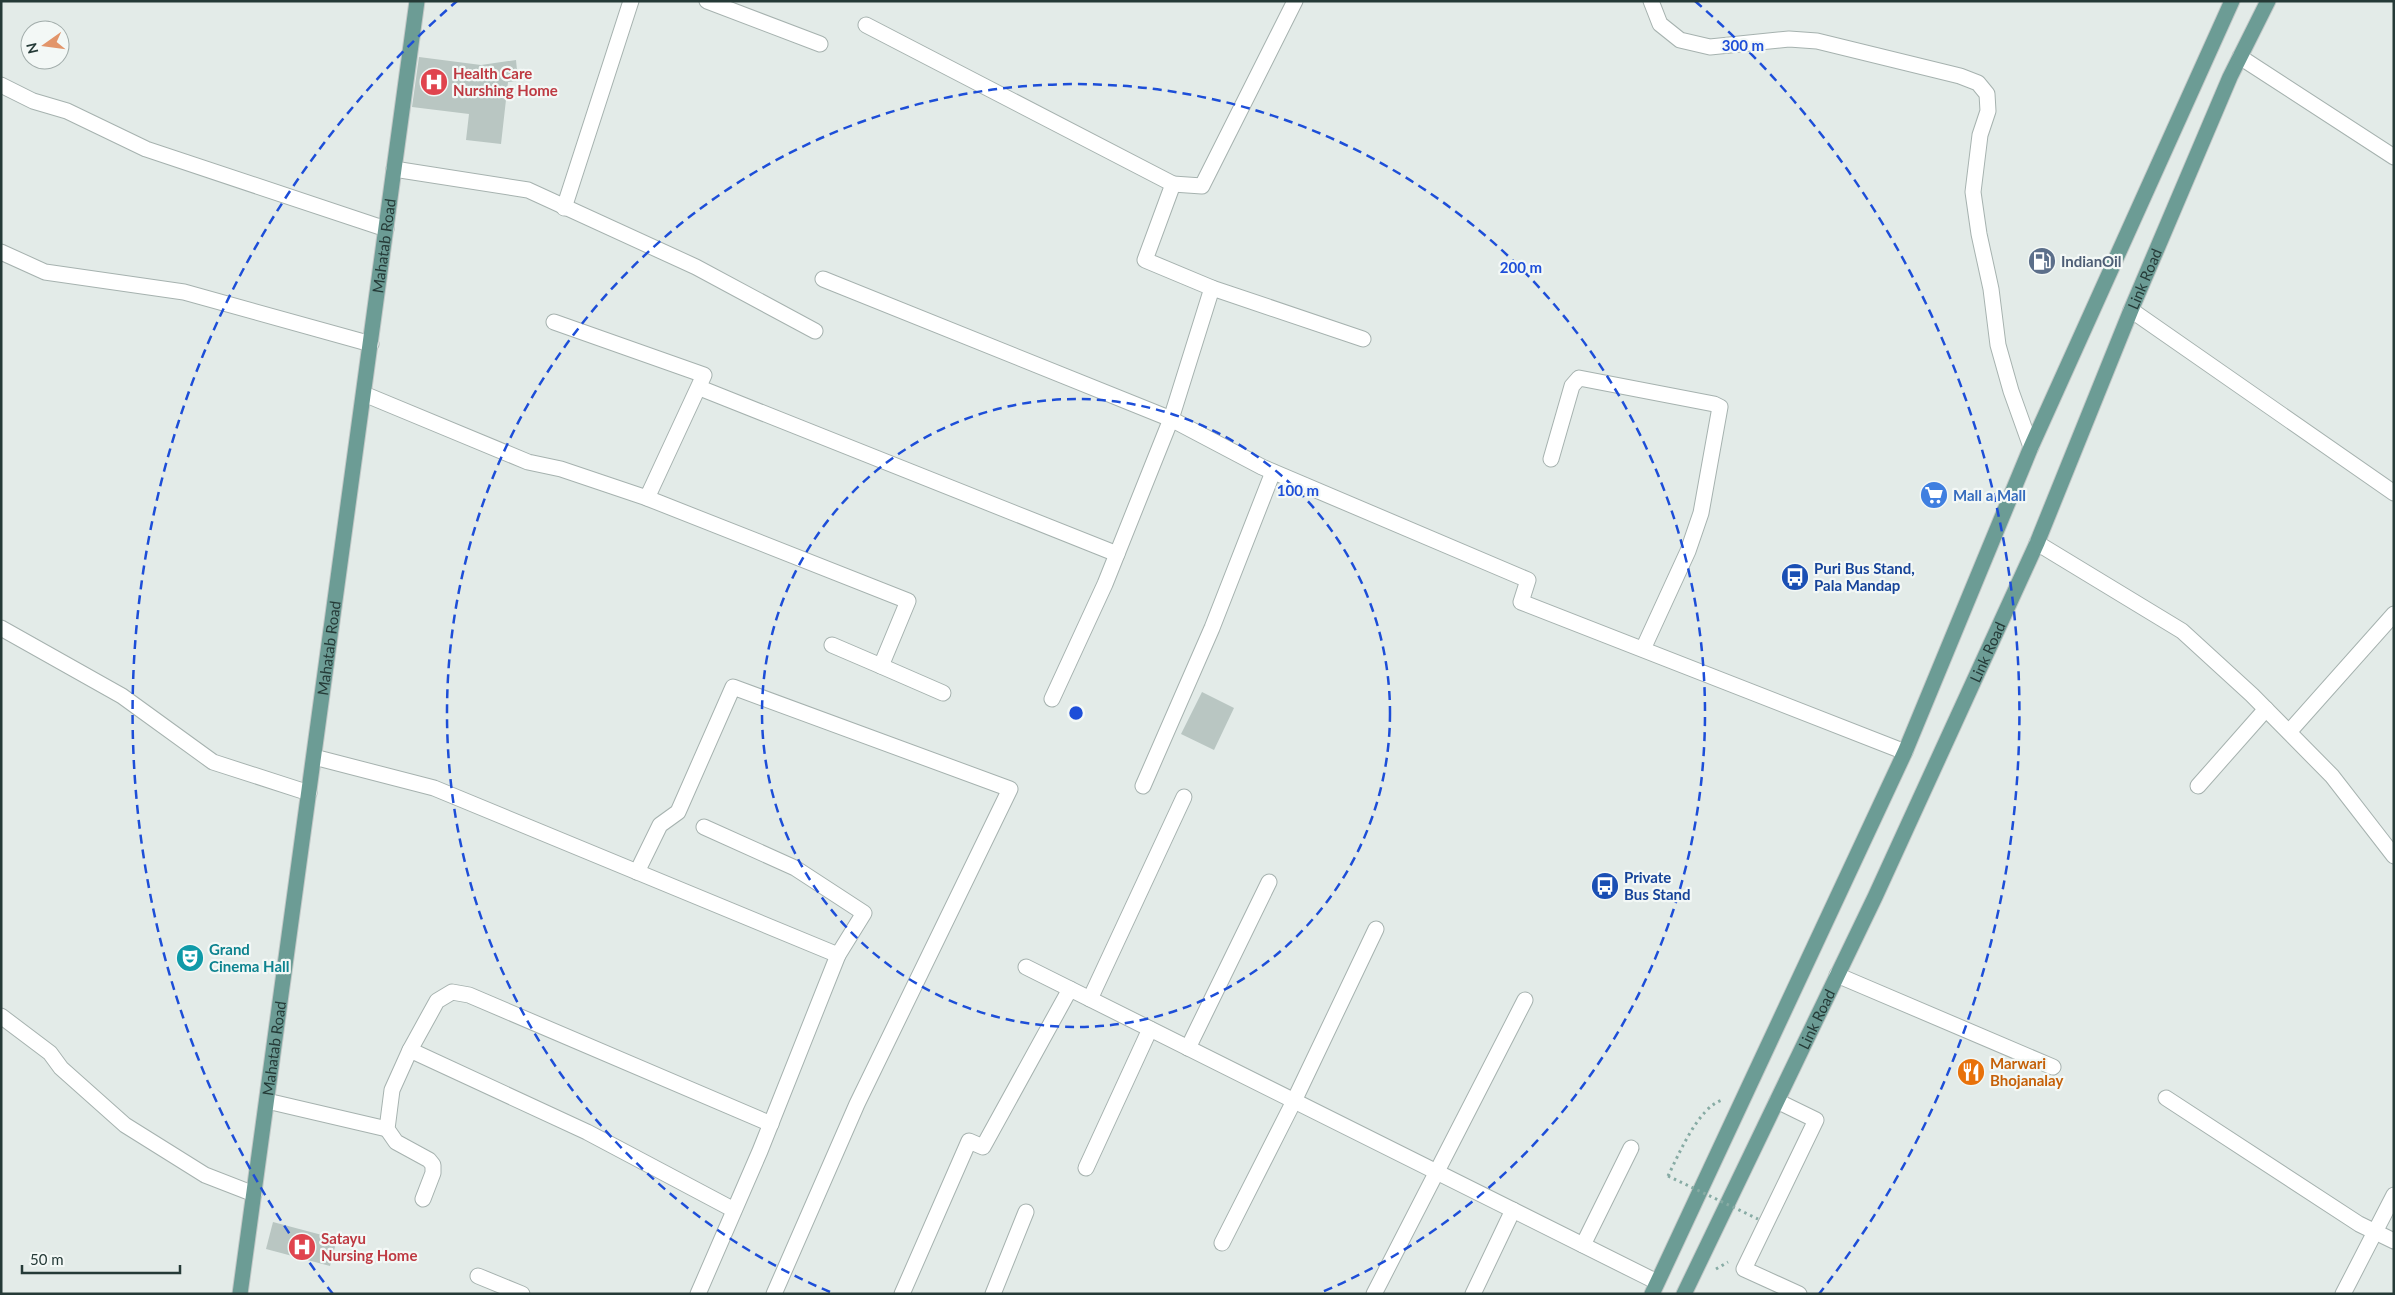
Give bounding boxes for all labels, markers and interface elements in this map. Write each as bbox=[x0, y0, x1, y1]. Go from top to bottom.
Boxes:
north arrow bbox=[20, 20, 70, 70]
text: 300 m bbox=[1722, 36, 1764, 54]
text: N bbox=[22, 41, 41, 56]
place label: Health Care Nurshing Home bbox=[453, 64, 558, 99]
hospital icon: Health Care Nurshing Home bbox=[419, 67, 449, 97]
street label: Mahatab Road bbox=[368, 197, 399, 294]
fuel station icon: IndianOil bbox=[2027, 246, 2057, 276]
street label: Link Road bbox=[2123, 246, 2165, 312]
place label: IndianOil bbox=[2061, 252, 2122, 270]
text: 200 m bbox=[1500, 258, 1542, 276]
supermarket icon: Mall a Mall bbox=[1919, 480, 1949, 510]
text: 100 m bbox=[1277, 481, 1319, 499]
place label: Mall a Mall bbox=[1953, 486, 2026, 504]
place label: Puri Bus Stand, Pala Mandap bbox=[1814, 559, 1915, 594]
bus stop icon: Puri Bus Stand, Pala Mandap bbox=[1780, 562, 1810, 592]
street label: Mahatab Road bbox=[313, 600, 344, 696]
street label: Link Road bbox=[1966, 619, 2009, 685]
centre of rings bbox=[1067, 704, 1085, 722]
place label: Private Bus Stand bbox=[1624, 868, 1691, 903]
bus stop icon: Private Bus Stand bbox=[1590, 871, 1620, 901]
place label: Grand Cinema Hall bbox=[209, 940, 289, 975]
theatre icon: Grand Cinema Hall bbox=[175, 943, 205, 973]
street label: Link Road bbox=[1794, 986, 1838, 1052]
street label: Mahatab Road bbox=[258, 1000, 289, 1097]
place label: Marwari Bhojanalay bbox=[1990, 1054, 2063, 1089]
restaurant icon: Marwari Bhojanalay bbox=[1956, 1057, 1986, 1087]
place label: Satayu Nursing Home bbox=[321, 1229, 417, 1264]
hospital icon: Satayu Nursing Home bbox=[287, 1232, 317, 1262]
scale bar bbox=[22, 1242, 180, 1274]
text: 50 m bbox=[30, 1250, 64, 1268]

